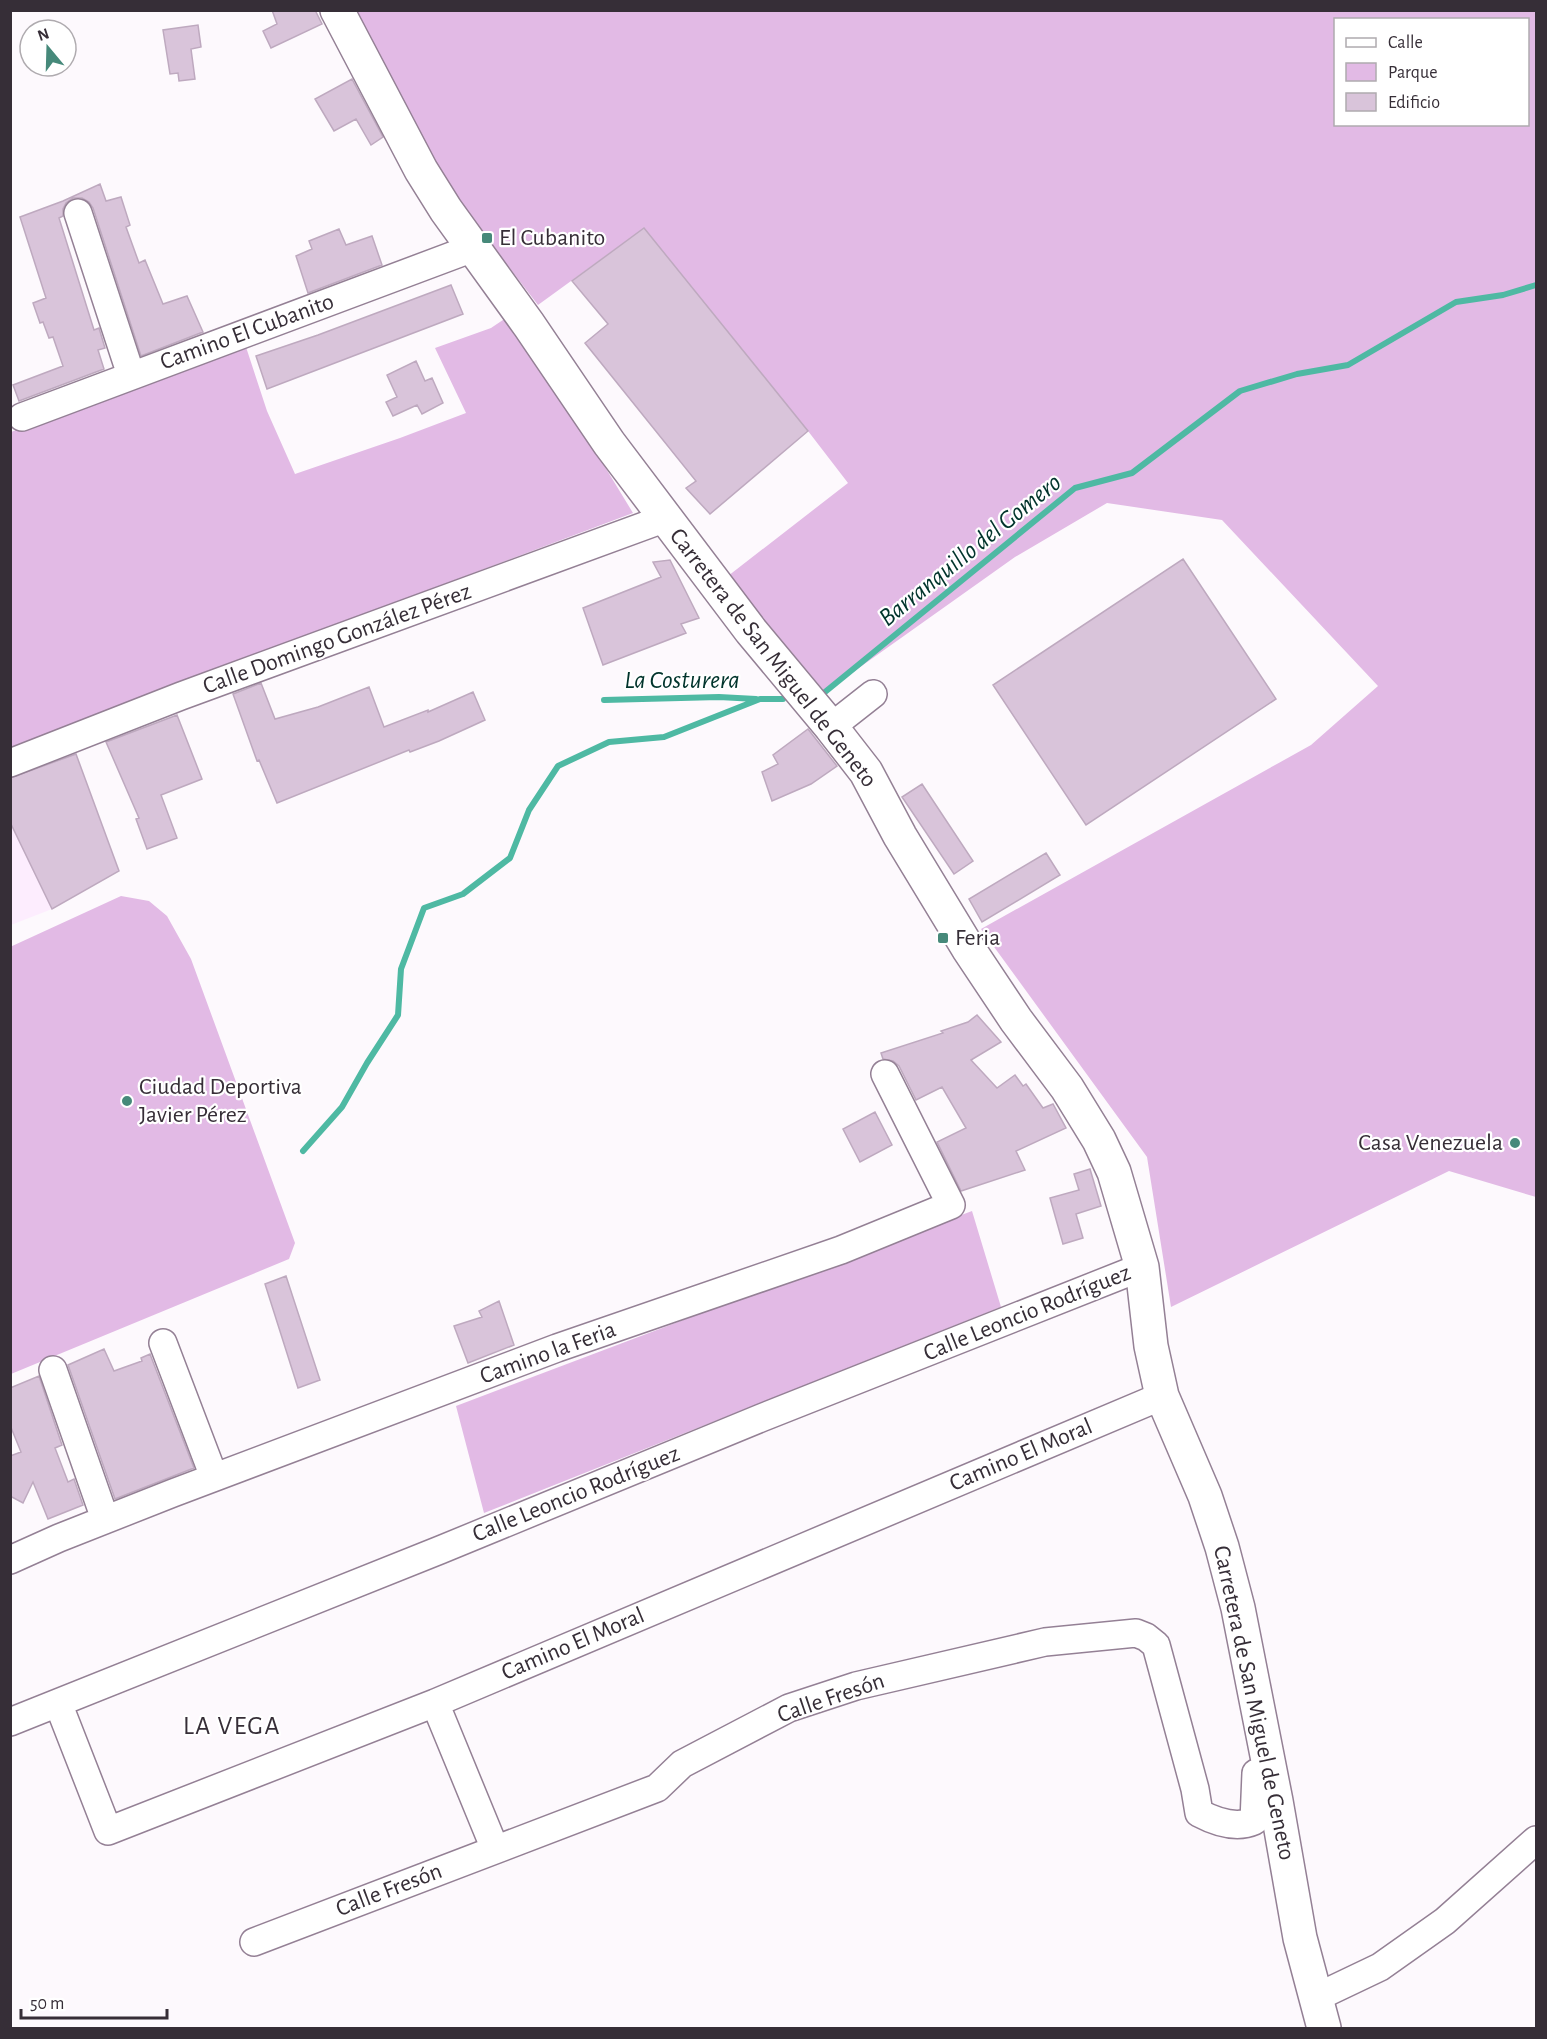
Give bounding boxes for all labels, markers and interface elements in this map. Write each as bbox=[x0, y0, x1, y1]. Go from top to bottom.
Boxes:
north arrow bbox=[18, 18, 78, 78]
legend bbox=[1334, 18, 1529, 126]
text: N bbox=[36, 25, 51, 44]
text: Calle bbox=[1388, 34, 1423, 52]
text: Parque bbox=[1388, 64, 1437, 82]
text: Edificio bbox=[1388, 94, 1440, 112]
place label: El Cubanito bbox=[499, 226, 605, 250]
marker: El Cubanito bbox=[480, 231, 494, 245]
street label: Camino El Cubanito bbox=[157, 289, 337, 375]
water label: Barranquillo del Gomero bbox=[874, 469, 1066, 631]
street label: Carretera de San Miguel de Geneto bbox=[665, 524, 881, 792]
street label: Calle Domingo González Pérez bbox=[200, 579, 474, 699]
water label: La Costurera bbox=[624, 667, 740, 693]
place label: Feria bbox=[955, 926, 1000, 950]
marker: Feria bbox=[936, 931, 950, 945]
place label: Ciudad Deportiva Javier Pérez bbox=[139, 1075, 302, 1127]
marker: Ciudad Deportiva Javier Pérez bbox=[120, 1094, 134, 1108]
place label: Casa Venezuela bbox=[1358, 1131, 1503, 1155]
marker: Casa Venezuela bbox=[1508, 1136, 1522, 1150]
street label: Calle Leoncio Rodríguez bbox=[920, 1260, 1134, 1366]
street label: Camino la Feria bbox=[477, 1317, 619, 1389]
street label: Camino El Moral bbox=[946, 1414, 1096, 1496]
street label: Calle Leoncio Rodríguez bbox=[469, 1441, 683, 1547]
street label: Carretera de San Miguel de Geneto bbox=[1209, 1544, 1299, 1862]
street label: Camino El Moral bbox=[498, 1603, 648, 1685]
street label: Calle Fresón bbox=[774, 1668, 888, 1728]
district label: LA VEGA bbox=[183, 1713, 281, 1739]
street label: Calle Fresón bbox=[333, 1859, 445, 1921]
scale bar bbox=[21, 1982, 166, 2020]
text: 50 m bbox=[30, 1995, 64, 2013]

